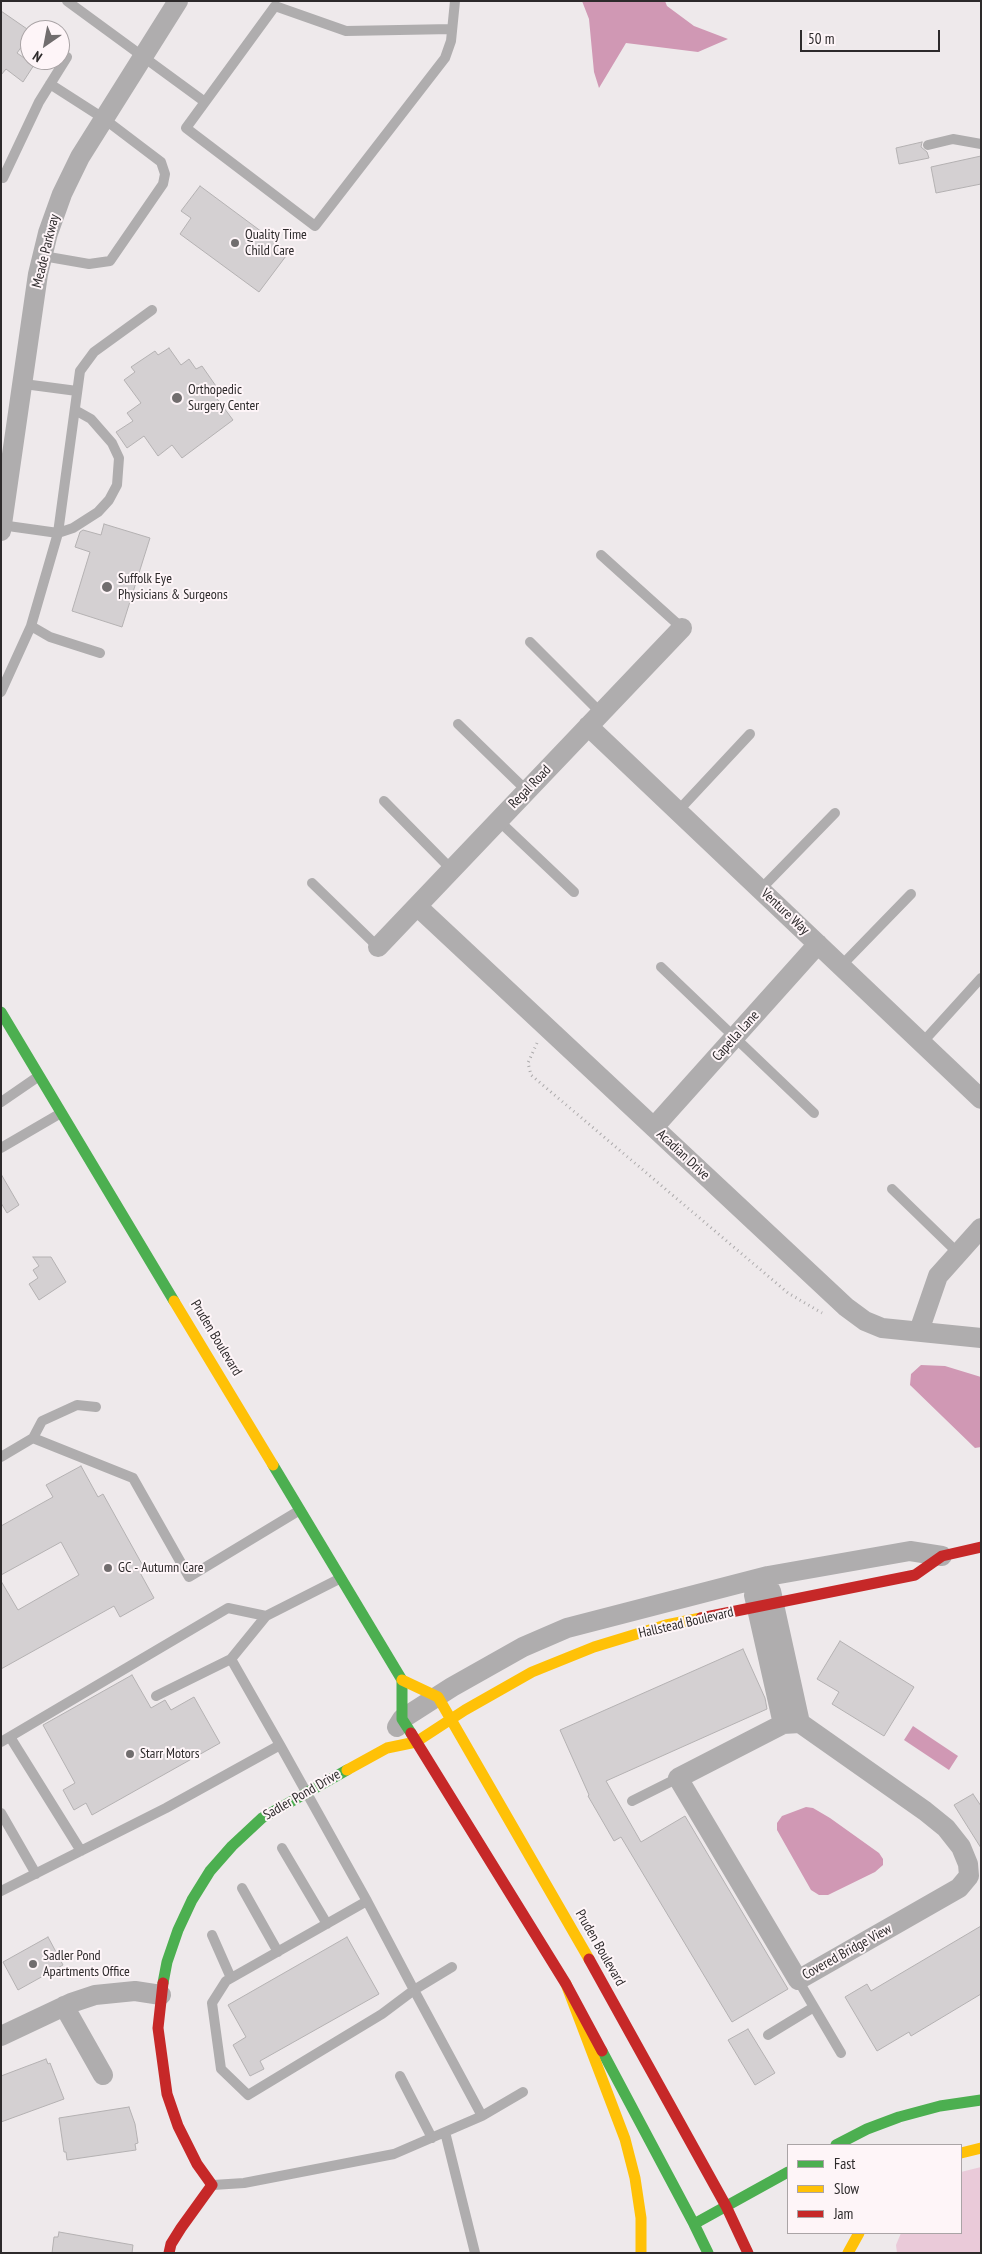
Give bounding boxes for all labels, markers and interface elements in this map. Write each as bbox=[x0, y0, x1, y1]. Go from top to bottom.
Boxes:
north arrow bbox=[20, 20, 70, 70]
scale bar bbox=[802, 20, 942, 52]
text: 50 m bbox=[808, 29, 834, 48]
text: N bbox=[29, 47, 45, 66]
street label: Meade Parkway bbox=[29, 213, 63, 289]
place label: Quality Time Child Care bbox=[245, 227, 307, 260]
marker: Quality Time Child Care bbox=[229, 237, 241, 249]
place label: Orthopedic Surgery Center bbox=[188, 382, 259, 414]
marker: Orthopedic Surgery Center bbox=[170, 391, 184, 405]
place label: Suffolk Eye Physicians & Surgeons bbox=[118, 571, 228, 604]
marker: Suffolk Eye Physicians & Surgeons bbox=[100, 580, 114, 594]
street label: Regal Road bbox=[505, 762, 555, 812]
street label: Venture Way bbox=[757, 885, 813, 939]
street label: Capella Lane bbox=[709, 1007, 763, 1065]
street label: Acadian Drive bbox=[653, 1126, 713, 1184]
street label: Pruden Boulevard bbox=[187, 1297, 245, 1379]
place label: GC - Autumn Care bbox=[118, 1560, 204, 1576]
marker: GC - Autumn Care bbox=[102, 1562, 114, 1574]
street label: Hallstead Boulevard bbox=[637, 1604, 735, 1642]
place label: Starr Motors bbox=[140, 1746, 199, 1762]
marker: Starr Motors bbox=[124, 1748, 136, 1760]
street label: Sadler Pond Drive bbox=[261, 1766, 343, 1824]
street label: Pruden Boulevard bbox=[571, 1907, 629, 1989]
street label: Covered Bridge View bbox=[799, 1921, 895, 1983]
place label: Sadler Pond Apartments Office bbox=[43, 1948, 130, 1980]
marker: Sadler Pond Apartments Office bbox=[27, 1958, 39, 1970]
legend bbox=[787, 2144, 962, 2234]
text: Fast bbox=[834, 2154, 855, 2173]
text: Slow bbox=[834, 2179, 859, 2198]
text: Jam bbox=[834, 2204, 853, 2223]

